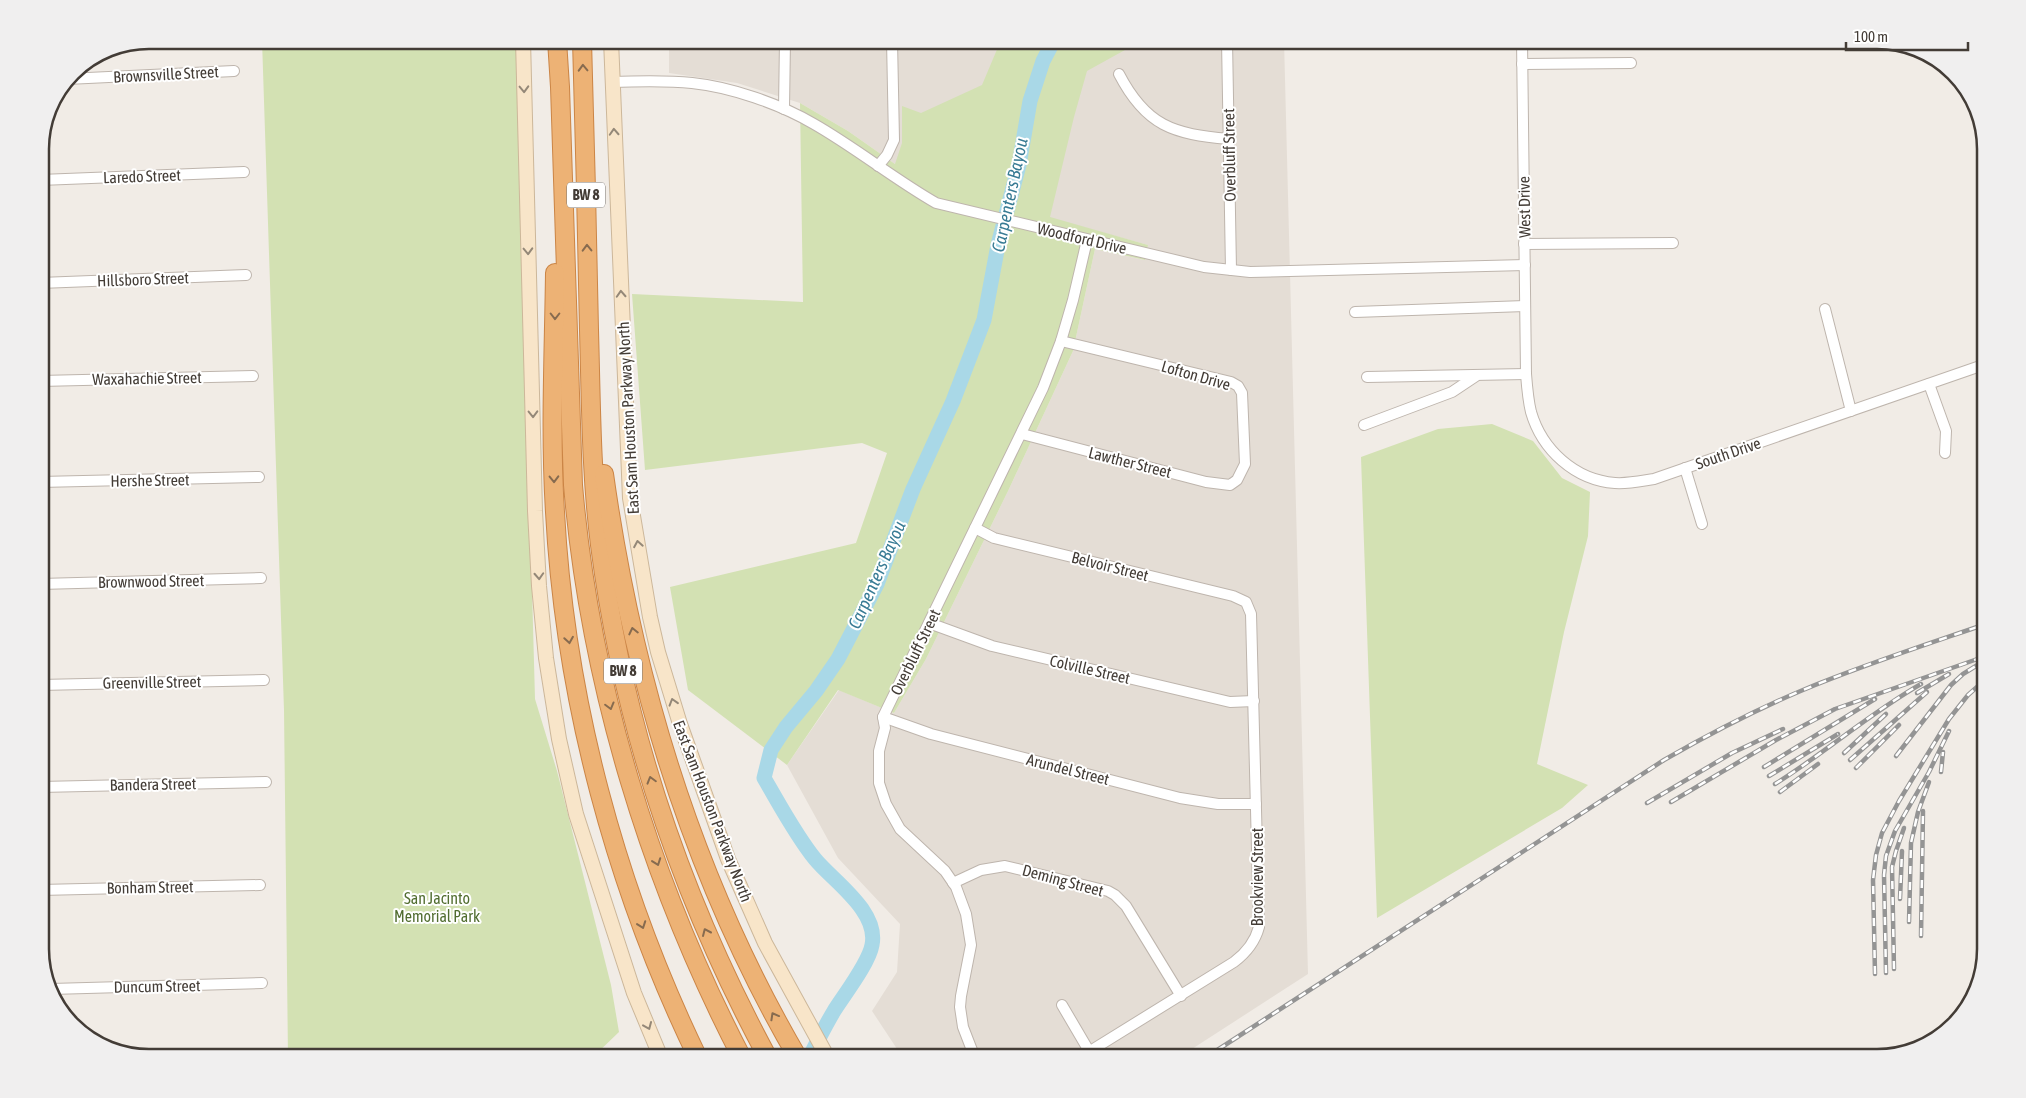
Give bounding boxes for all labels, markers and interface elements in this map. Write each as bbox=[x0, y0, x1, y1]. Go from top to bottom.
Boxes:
scale bar bbox=[1846, 20, 1968, 52]
text: 100 m bbox=[1854, 28, 1888, 45]
street label: Brownsville Street bbox=[113, 62, 220, 86]
one-way arrow bbox=[578, 64, 588, 72]
one-way arrow bbox=[519, 85, 529, 93]
street label: Overbluff Street bbox=[1219, 108, 1239, 202]
one-way arrow bbox=[608, 128, 619, 136]
water label: Carpenters Bayou bbox=[987, 136, 1032, 254]
street label: Laredo Street bbox=[103, 166, 182, 186]
street label: West Drive bbox=[1514, 176, 1534, 238]
road number: BW 8 bbox=[567, 182, 605, 208]
street label: Woodford Drive bbox=[1036, 219, 1128, 257]
one-way arrow bbox=[582, 244, 592, 252]
one-way arrow bbox=[523, 247, 534, 255]
street label: Hillsboro Street bbox=[97, 268, 190, 290]
one-way arrow bbox=[616, 290, 626, 298]
one-way arrow bbox=[549, 312, 560, 320]
street label: East Sam Houston Parkway North bbox=[614, 321, 643, 515]
street label: Lofton Drive bbox=[1159, 357, 1233, 393]
street label: Waxahachie Street bbox=[92, 368, 202, 388]
one-way arrow bbox=[528, 410, 538, 418]
street label: South Drive bbox=[1693, 433, 1763, 473]
street label: Lawther Street bbox=[1087, 443, 1174, 481]
street label: Hershe Street bbox=[110, 470, 190, 490]
one-way arrow bbox=[549, 475, 559, 483]
water label: Carpenters Bayou bbox=[843, 517, 910, 632]
one-way arrow bbox=[634, 539, 644, 548]
street label: Belvoir Street bbox=[1070, 548, 1151, 584]
street label: Brownwood Street bbox=[98, 571, 205, 591]
one-way arrow bbox=[533, 572, 544, 580]
street label: Overbluff Street bbox=[886, 606, 944, 698]
one-way arrow bbox=[628, 626, 639, 635]
one-way arrow bbox=[563, 637, 574, 645]
street label: Colville Street bbox=[1048, 651, 1132, 687]
road number: BW 8 bbox=[604, 658, 642, 684]
street label: Greenville Street bbox=[103, 672, 202, 692]
one-way arrow bbox=[668, 698, 678, 707]
one-way arrow bbox=[604, 702, 615, 711]
street label: East Sam Houston Parkway North bbox=[669, 718, 756, 905]
street label: Arundel Street bbox=[1025, 750, 1112, 788]
street label: Bandera Street bbox=[109, 774, 197, 794]
one-way arrow bbox=[646, 776, 656, 784]
street label: Brookview Street bbox=[1248, 827, 1266, 926]
one-way arrow bbox=[651, 857, 661, 866]
street label: Deming Street bbox=[1020, 861, 1106, 901]
street label: Bonham Street bbox=[106, 877, 194, 897]
park label: San Jacinto Memorial Park bbox=[394, 889, 480, 925]
one-way arrow bbox=[636, 921, 646, 929]
one-way arrow bbox=[702, 928, 713, 937]
street label: Duncum Street bbox=[113, 976, 201, 996]
one-way arrow bbox=[770, 1012, 780, 1021]
one-way arrow bbox=[641, 1021, 652, 1030]

